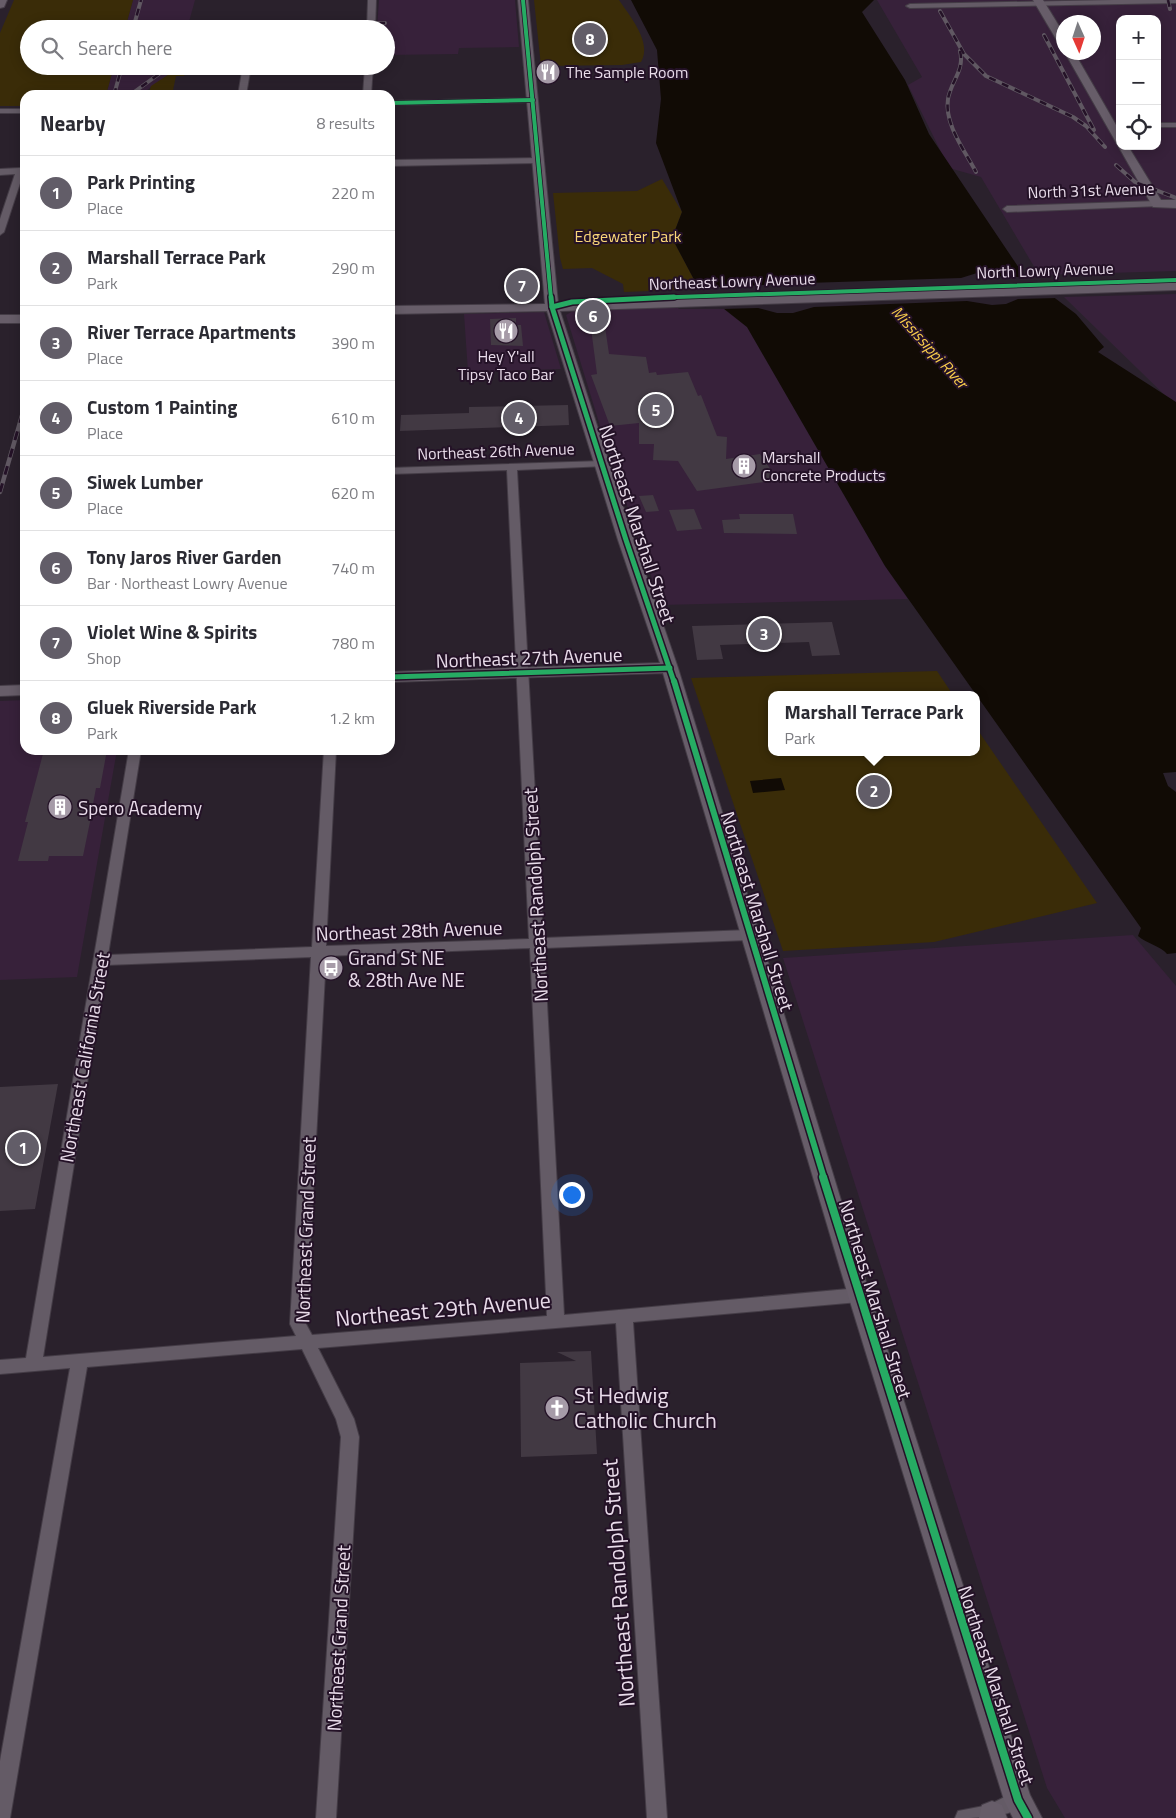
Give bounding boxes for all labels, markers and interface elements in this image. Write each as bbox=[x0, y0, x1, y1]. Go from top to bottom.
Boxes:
north arrow bbox=[1056, 15, 1101, 60]
map controls bbox=[1116, 15, 1161, 150]
button: + bbox=[1116, 15, 1161, 60]
search box bbox=[20, 20, 395, 75]
pin: 8 bbox=[574, 20, 606, 58]
text: Search here bbox=[78, 33, 172, 62]
icon: search bbox=[38, 34, 66, 62]
restaurant icon: The Sample Room bbox=[535, 59, 561, 85]
place label: The Sample Room bbox=[566, 60, 688, 84]
button: − bbox=[1116, 60, 1161, 105]
button: locate bbox=[1116, 105, 1161, 150]
text: Nearby bbox=[40, 107, 105, 139]
text: 8 results bbox=[316, 111, 375, 135]
text: Park Printing bbox=[87, 167, 195, 196]
street label: North 31st Avenue bbox=[1027, 176, 1155, 204]
text: 1 bbox=[52, 181, 60, 205]
text: 220 m bbox=[331, 181, 375, 205]
text: Place bbox=[87, 196, 123, 220]
park label: Edgewater Park bbox=[575, 224, 682, 248]
text: Marshall Terrace Park bbox=[87, 242, 266, 271]
text: 2 bbox=[52, 256, 60, 280]
text: 290 m bbox=[331, 256, 375, 280]
street label: North Lowry Avenue bbox=[976, 256, 1114, 284]
street label: Northeast Lowry Avenue bbox=[648, 266, 816, 296]
pin: 7 bbox=[506, 267, 538, 305]
text: Park bbox=[87, 271, 118, 295]
pin: 6 bbox=[577, 297, 609, 335]
water label: Mississippi River bbox=[886, 300, 975, 395]
text: River Terrace Apartments bbox=[87, 317, 296, 346]
restaurant icon: Hey Y'all Tipsy Taco Bar bbox=[493, 318, 519, 344]
text: 3 bbox=[52, 331, 60, 355]
text: 390 m bbox=[331, 331, 375, 355]
place label: Hey Y'all Tipsy Taco Bar bbox=[458, 344, 555, 386]
text: Place bbox=[87, 346, 123, 370]
pin: 5 bbox=[640, 391, 672, 429]
text: Custom 1 Painting bbox=[87, 392, 237, 421]
pin: 4 bbox=[503, 399, 535, 437]
text: 4 bbox=[52, 406, 60, 430]
text: 610 m bbox=[331, 406, 375, 430]
text: Place bbox=[87, 421, 123, 445]
street label: Northeast Marshall Street bbox=[592, 421, 684, 628]
street label: Northeast 26th Avenue bbox=[417, 436, 575, 466]
place label: Marshall Concrete Products bbox=[762, 445, 886, 487]
building icon: Marshall Concrete Products bbox=[731, 453, 757, 479]
text: Siwek Lumber bbox=[87, 467, 203, 496]
text: 5 bbox=[52, 481, 60, 505]
text: 620 m bbox=[331, 481, 375, 505]
text: Place bbox=[87, 496, 123, 520]
text: Tony Jaros River Garden bbox=[87, 542, 282, 571]
text: 6 bbox=[52, 556, 60, 580]
text: 740 m bbox=[331, 556, 375, 580]
text: Bar · Northeast Lowry Avenue bbox=[87, 571, 288, 595]
pin: 3 bbox=[748, 615, 780, 653]
text: Violet Wine & Spirits bbox=[87, 617, 257, 646]
text: 7 bbox=[52, 631, 60, 655]
text: 780 m bbox=[331, 631, 375, 655]
street label: Northeast 27th Avenue bbox=[435, 639, 623, 675]
text: Shop bbox=[87, 646, 121, 670]
popup bbox=[768, 691, 980, 756]
text: Gluek Riverside Park bbox=[87, 692, 257, 721]
text: Marshall Terrace Park bbox=[785, 697, 963, 726]
text: 8 bbox=[52, 706, 60, 730]
text: 1.2 km bbox=[329, 706, 375, 730]
text: Park bbox=[87, 721, 118, 745]
text: Park bbox=[785, 726, 815, 750]
pin: 2 bbox=[858, 772, 890, 810]
street label: Northeast Randolph Street bbox=[515, 787, 555, 1003]
place label: Spero Academy bbox=[78, 793, 202, 822]
building icon: Spero Academy bbox=[47, 794, 73, 820]
street label: Northeast Marshall Street bbox=[714, 808, 802, 1015]
street label: Northeast 28th Avenue bbox=[315, 912, 503, 948]
place label: Grand St NE & 28th Ave NE bbox=[348, 943, 465, 994]
street label: Northeast California Street bbox=[51, 949, 117, 1164]
bus stop icon: Grand St NE & 28th Ave NE bbox=[318, 955, 344, 981]
pin: 1 bbox=[7, 1129, 39, 1167]
street label: Northeast Grand Street bbox=[287, 1136, 323, 1324]
your location bbox=[559, 1182, 585, 1208]
street label: Northeast Marshall Street bbox=[832, 1196, 920, 1403]
street label: Northeast 29th Avenue bbox=[334, 1283, 552, 1335]
place label: St Hedwig Catholic Church bbox=[574, 1378, 717, 1437]
church icon: St Hedwig Catholic Church bbox=[544, 1395, 570, 1421]
street label: Northeast Randolph Street bbox=[592, 1458, 644, 1708]
street label: Northeast Grand Street bbox=[319, 1544, 357, 1732]
street label: Northeast Marshall Street bbox=[951, 1582, 1043, 1789]

